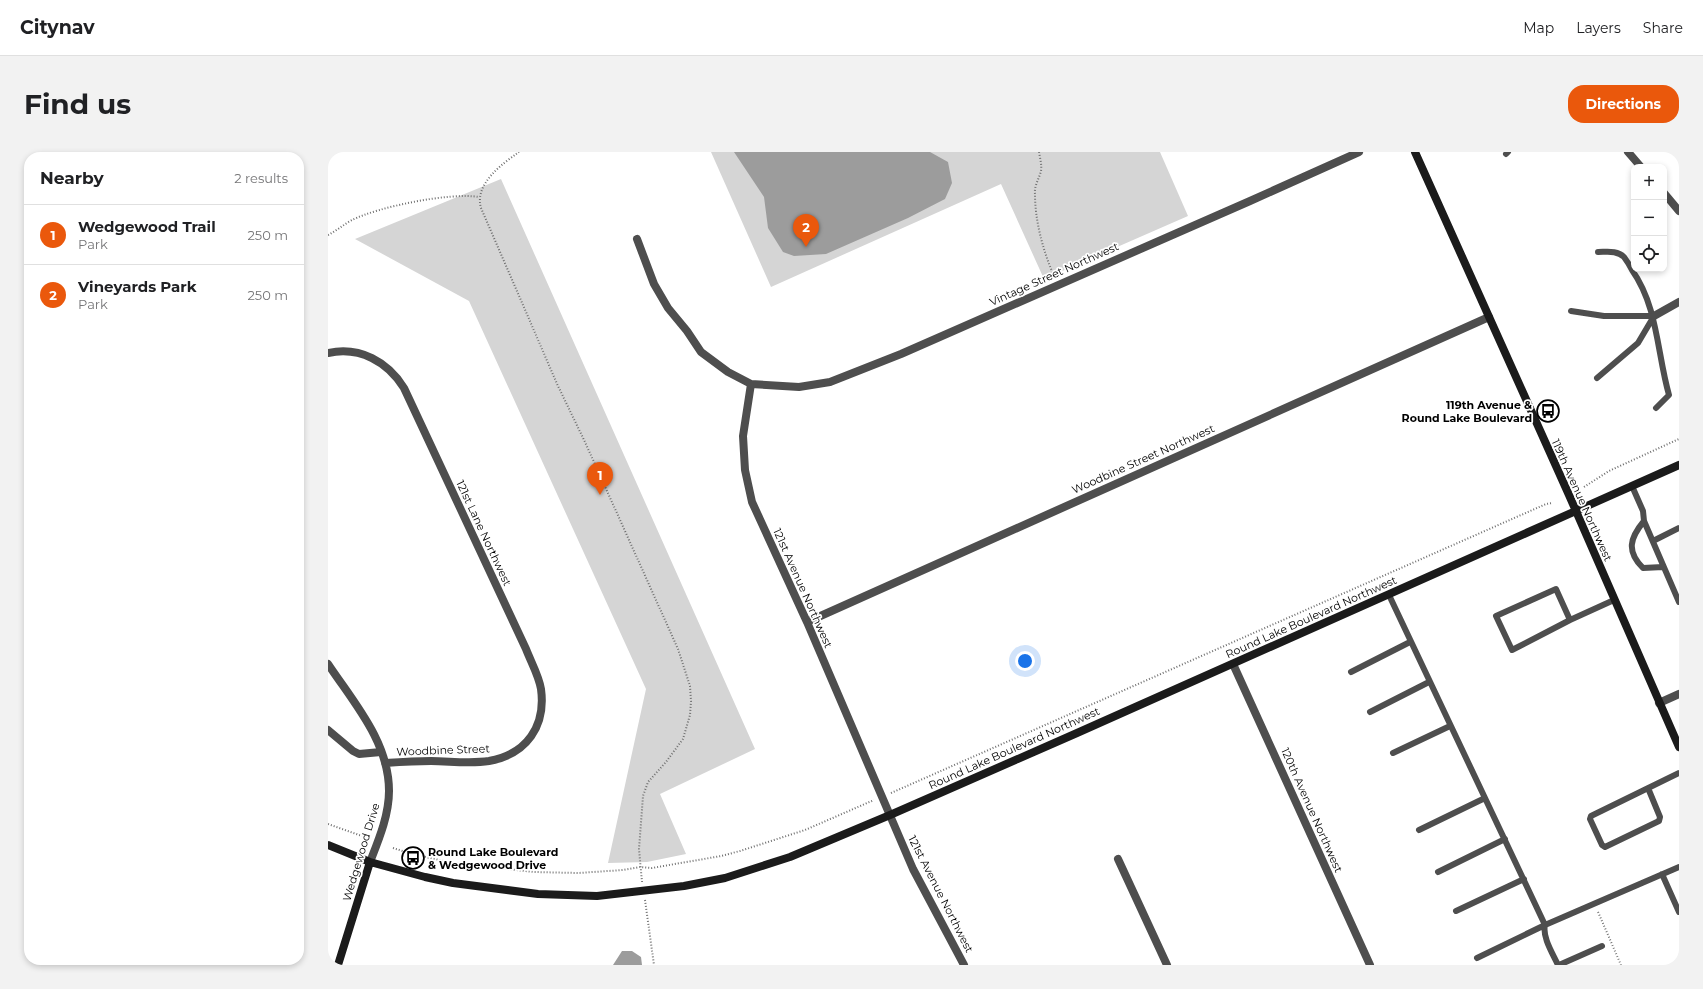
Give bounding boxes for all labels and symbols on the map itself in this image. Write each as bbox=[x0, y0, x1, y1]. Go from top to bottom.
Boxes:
pin: 2 bbox=[793, 214, 819, 247]
street label: Vintage Street Northwest bbox=[987, 239, 1121, 309]
place label: 119th Avenue & Round Lake Boulevard bbox=[1402, 398, 1532, 425]
bus stop icon: 119th Avenue & Round Lake Boulevard bbox=[1535, 398, 1561, 424]
street label: Woodbine Street Northwest bbox=[1070, 421, 1217, 497]
street label: 119th Avenue Northwest bbox=[1549, 437, 1615, 564]
pin: 1 bbox=[587, 462, 613, 495]
street label: 121st Lane Northwest bbox=[453, 478, 515, 589]
street label: 121st Avenue Northwest bbox=[770, 526, 836, 650]
street label: Round Lake Boulevard Northwest bbox=[1223, 573, 1399, 661]
your location bbox=[1015, 651, 1035, 671]
street label: Round Lake Boulevard Northwest bbox=[926, 704, 1102, 792]
street label: Woodbine Street bbox=[396, 741, 490, 759]
street label: 120th Avenue Northwest bbox=[1278, 746, 1346, 875]
street label: Wedgewood Drive bbox=[339, 801, 383, 903]
street label: 121st Avenue Northwest bbox=[905, 833, 977, 955]
bus stop icon: Round Lake Boulevard & Wedgewood Drive bbox=[400, 845, 426, 871]
place label: Round Lake Boulevard & Wedgewood Drive bbox=[428, 845, 558, 872]

